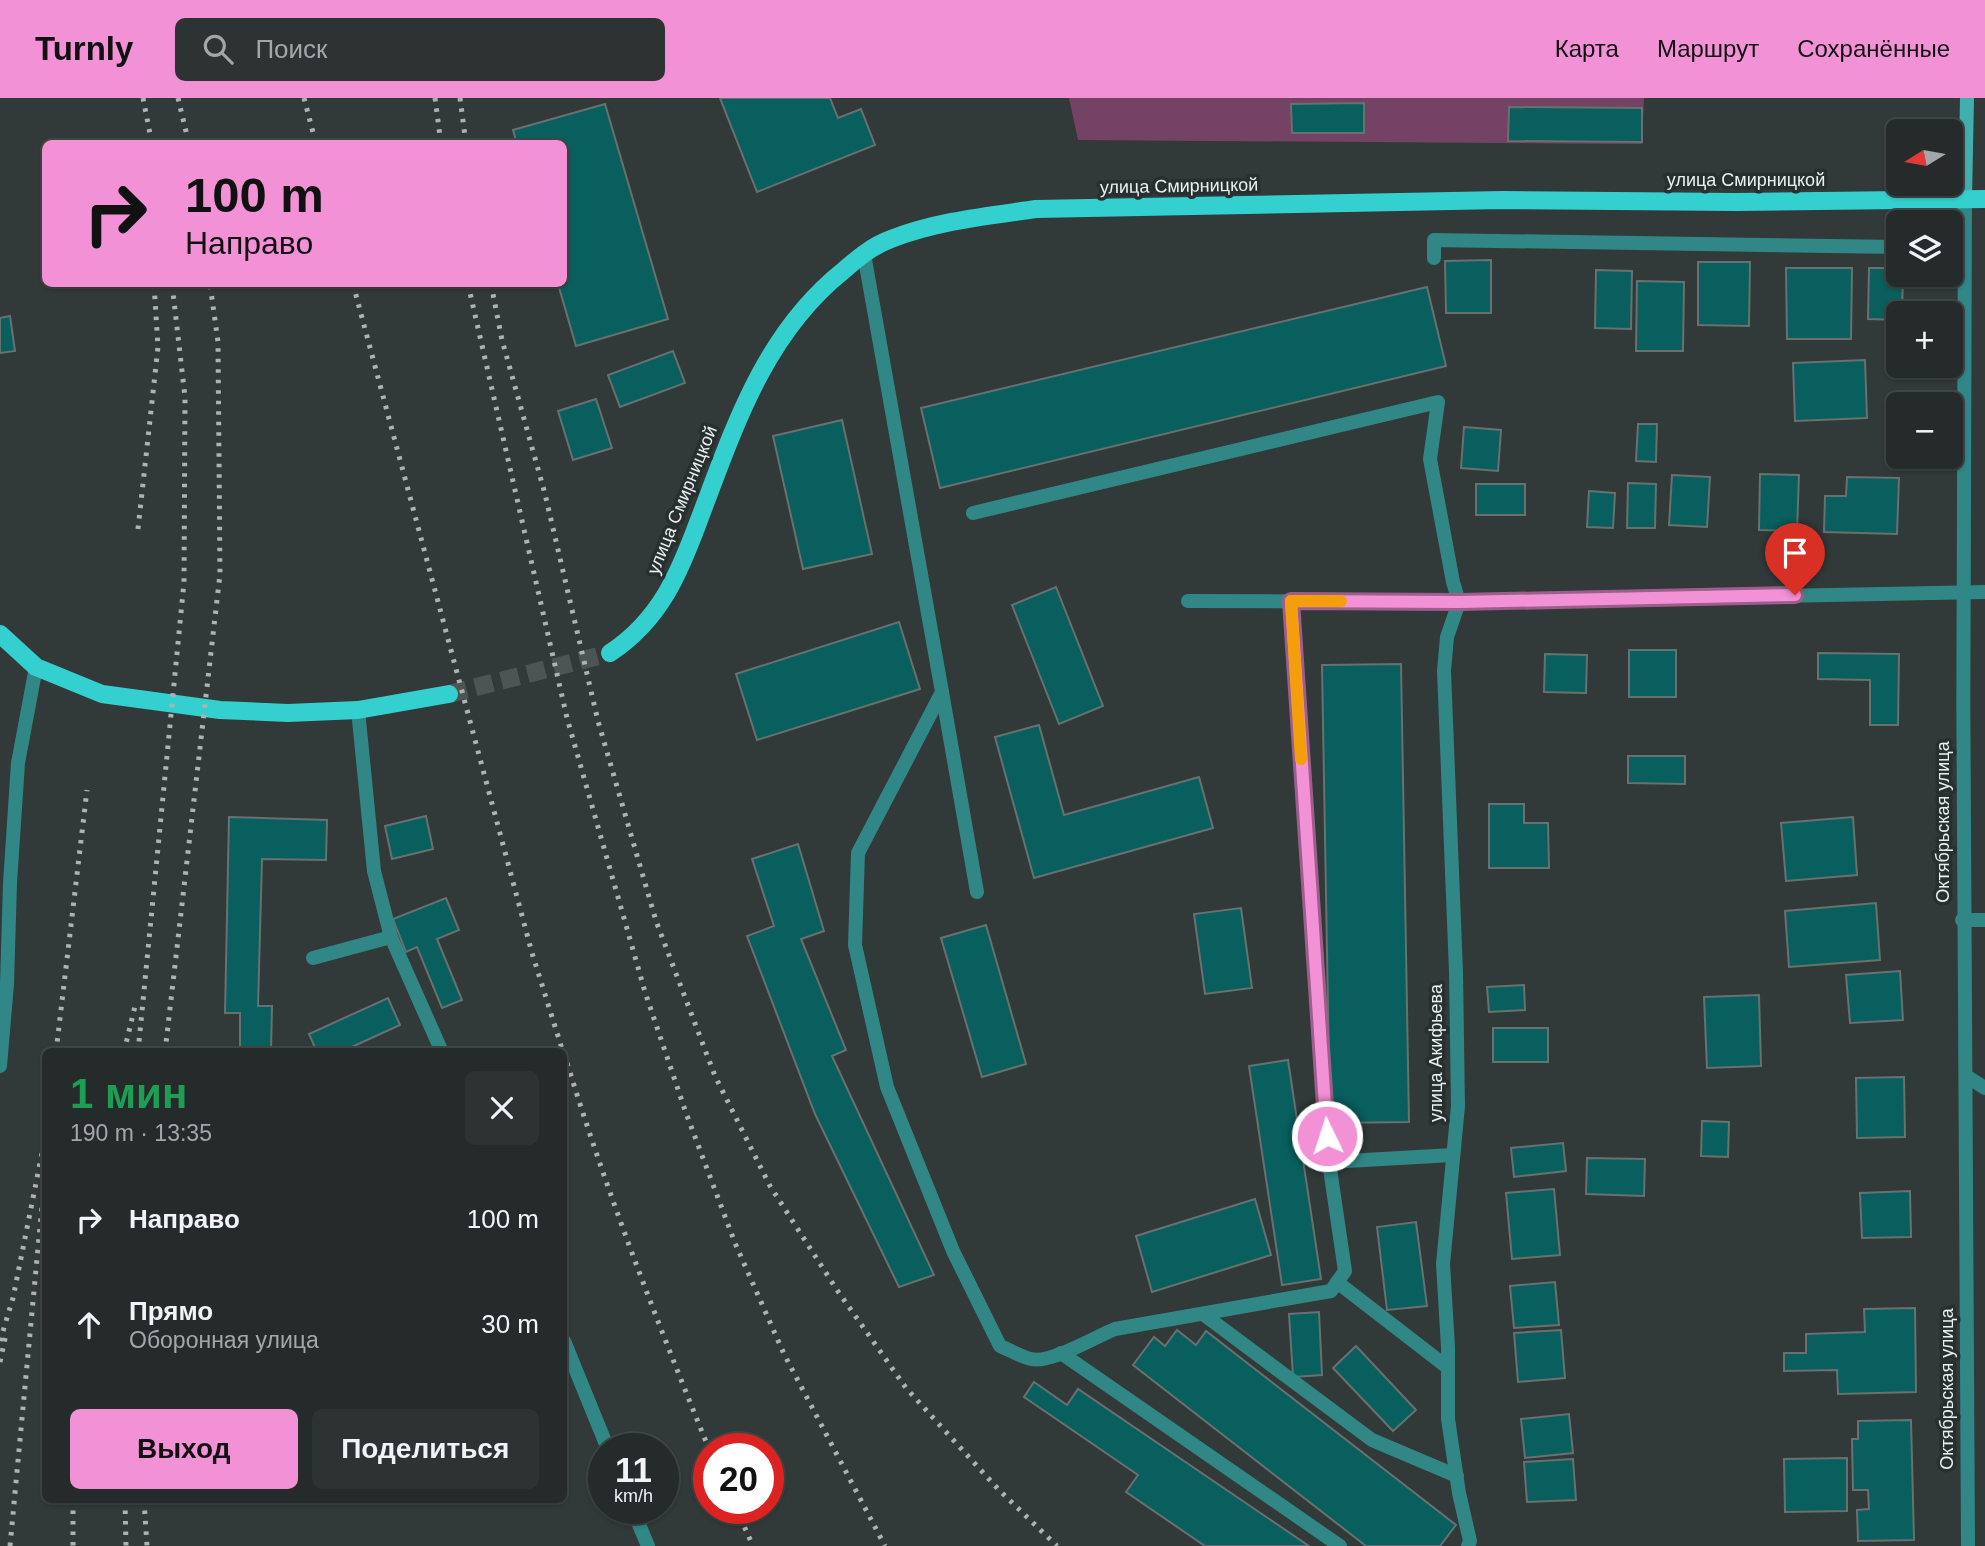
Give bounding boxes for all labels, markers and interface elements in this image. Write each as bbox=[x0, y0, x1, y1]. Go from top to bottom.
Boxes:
search box bbox=[175, 18, 665, 81]
text: Turnly bbox=[35, 30, 133, 67]
icon: search bbox=[199, 30, 237, 68]
text: Поиск bbox=[255, 34, 327, 64]
text: Карта bbox=[1555, 35, 1619, 62]
text: Маршрут bbox=[1657, 35, 1759, 62]
text: Сохранённые bbox=[1797, 35, 1950, 62]
north arrow bbox=[1886, 119, 1964, 196]
map controls bbox=[1886, 119, 1963, 469]
icon: right bbox=[70, 168, 161, 259]
text: 100 m bbox=[185, 168, 324, 222]
street label: улица Смирницкой bbox=[1667, 170, 1825, 190]
street label: улица Смирницкой bbox=[1100, 175, 1258, 197]
button: layers bbox=[1886, 210, 1963, 287]
text: Направо bbox=[185, 225, 313, 261]
button: + bbox=[1886, 301, 1963, 378]
button: − bbox=[1886, 392, 1963, 469]
street label: улица Смирницкой bbox=[643, 423, 721, 577]
pin bbox=[1765, 523, 1825, 595]
icon: arrive bbox=[1776, 534, 1814, 572]
street label: Октябрьская улица bbox=[1933, 740, 1953, 903]
street label: улица Акифьева bbox=[1426, 983, 1446, 1122]
text: 1 мин bbox=[70, 1070, 187, 1117]
button: close bbox=[465, 1071, 539, 1145]
position arrow bbox=[1290, 1099, 1364, 1173]
text: 190 m · 13:35 bbox=[70, 1120, 212, 1146]
icon: right bbox=[70, 1201, 108, 1239]
text: Направо bbox=[129, 1204, 240, 1234]
text: 100 m bbox=[467, 1204, 539, 1234]
text: Прямо bbox=[129, 1296, 213, 1326]
icon: ahead bbox=[70, 1306, 108, 1344]
street label: Октябрьская улица bbox=[1937, 1307, 1957, 1470]
text: 30 m bbox=[481, 1309, 539, 1339]
text: Оборонная улица bbox=[129, 1327, 319, 1353]
button: Выход bbox=[70, 1409, 298, 1489]
button: Поделиться bbox=[312, 1409, 539, 1489]
speed limit sign: 20 bbox=[693, 1433, 784, 1524]
text: 11 bbox=[615, 1450, 652, 1489]
text: km/h bbox=[614, 1486, 653, 1506]

